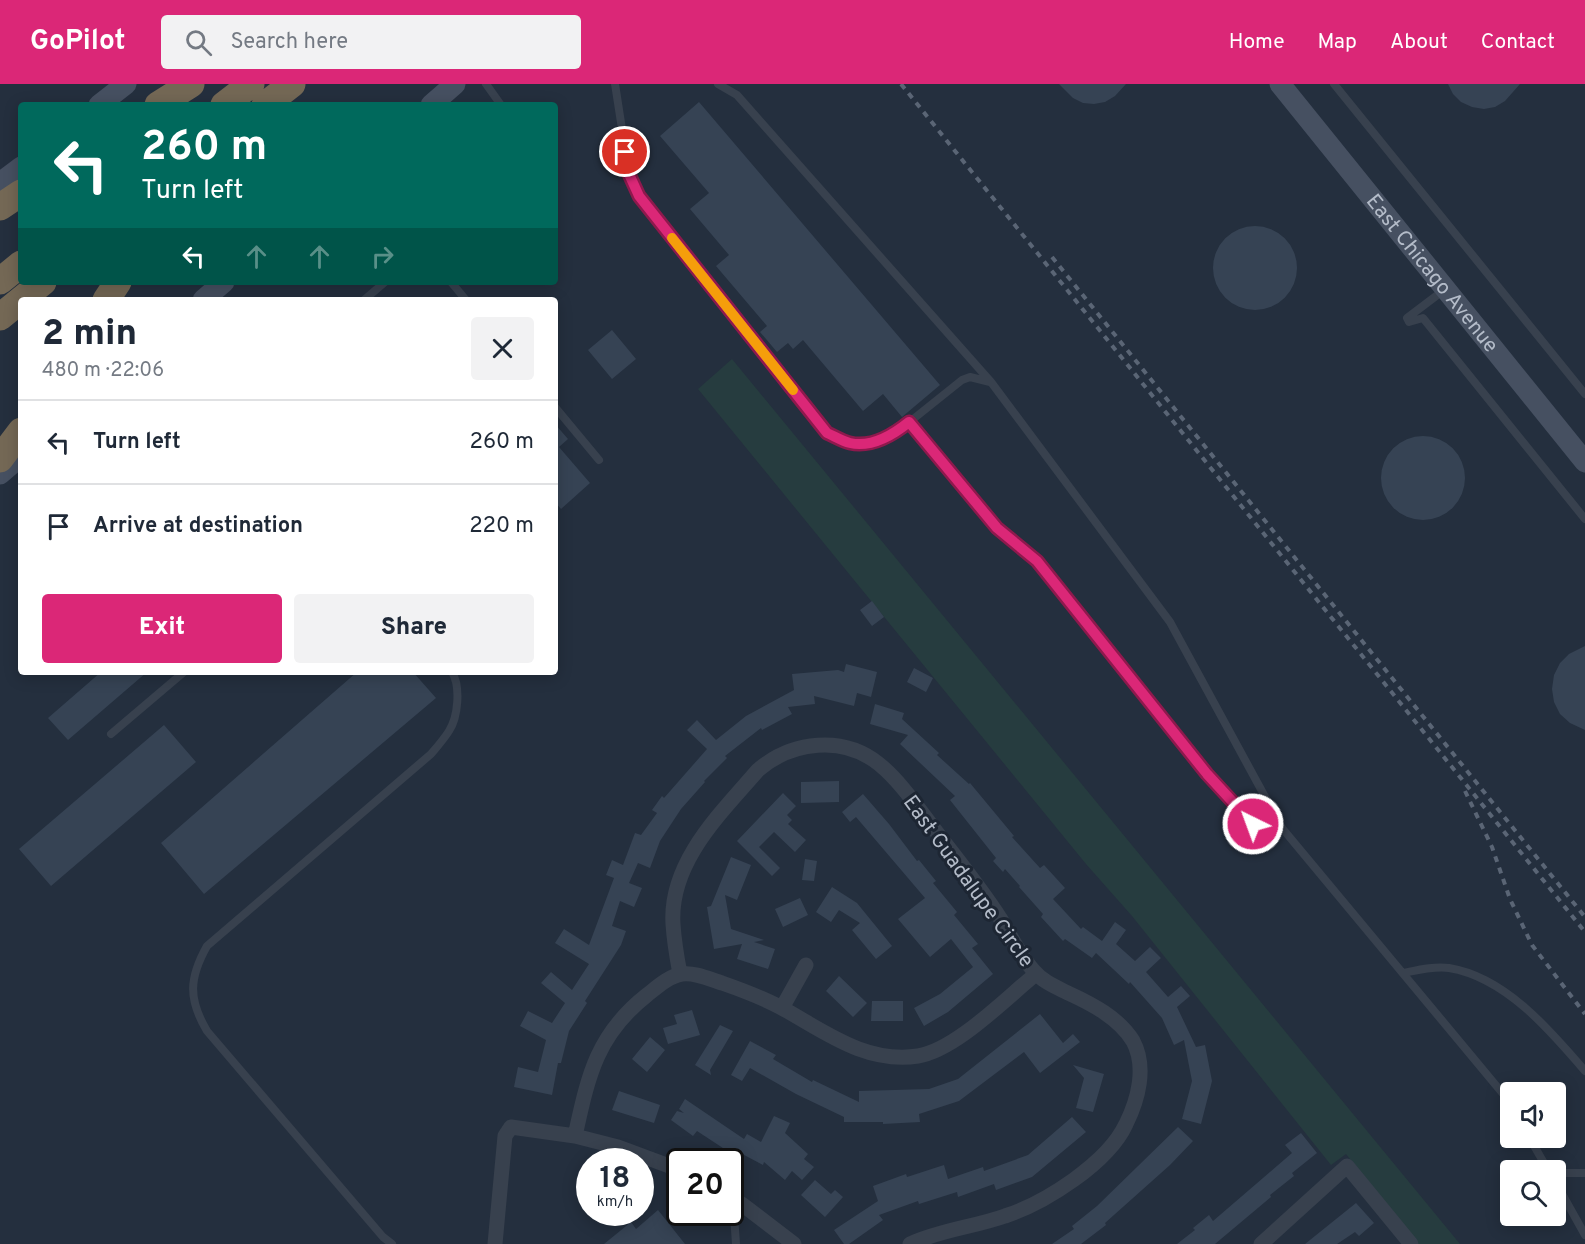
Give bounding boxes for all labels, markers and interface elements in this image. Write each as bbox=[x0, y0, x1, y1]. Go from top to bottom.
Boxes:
search box bbox=[161, 15, 581, 69]
text: GoPilot bbox=[30, 24, 125, 60]
icon: search bbox=[182, 26, 215, 59]
text: Search here bbox=[230, 29, 348, 56]
text: Home bbox=[1229, 29, 1285, 56]
text: Map bbox=[1318, 29, 1357, 56]
text: About bbox=[1390, 29, 1448, 56]
text: Contact bbox=[1481, 29, 1555, 56]
text: 260 m bbox=[141, 122, 267, 175]
icon: left bbox=[42, 126, 120, 204]
pin bbox=[599, 126, 650, 177]
icon: arrive bbox=[608, 135, 641, 168]
text: Turn left bbox=[141, 174, 243, 208]
street label: East Chicago Avenue bbox=[1359, 189, 1504, 359]
icon: left bbox=[177, 240, 210, 273]
icon: ahead bbox=[240, 240, 273, 273]
icon: ahead bbox=[303, 240, 336, 273]
icon: right bbox=[366, 240, 399, 273]
text: 2 min bbox=[42, 312, 137, 358]
button: close bbox=[471, 317, 534, 380]
text: 480 m · 22:06 bbox=[42, 358, 164, 384]
icon: left bbox=[42, 426, 75, 459]
text: Turn left bbox=[93, 429, 181, 456]
text: 260 m bbox=[469, 429, 534, 456]
icon: arrive bbox=[42, 510, 75, 543]
text: Arrive at destination bbox=[93, 513, 303, 540]
text: 220 m bbox=[469, 513, 534, 540]
button: Exit bbox=[42, 594, 282, 663]
button: Share bbox=[294, 594, 534, 663]
street label: East Guadalupe Circle bbox=[896, 790, 1039, 973]
position arrow bbox=[1221, 792, 1285, 856]
map controls bbox=[1500, 1082, 1566, 1226]
button: sound bbox=[1500, 1082, 1566, 1148]
speed limit sign: 20 bbox=[666, 1148, 744, 1226]
button: search bbox=[1500, 1160, 1566, 1226]
text: 18 bbox=[600, 1161, 630, 1198]
text: km/h bbox=[597, 1193, 633, 1212]

